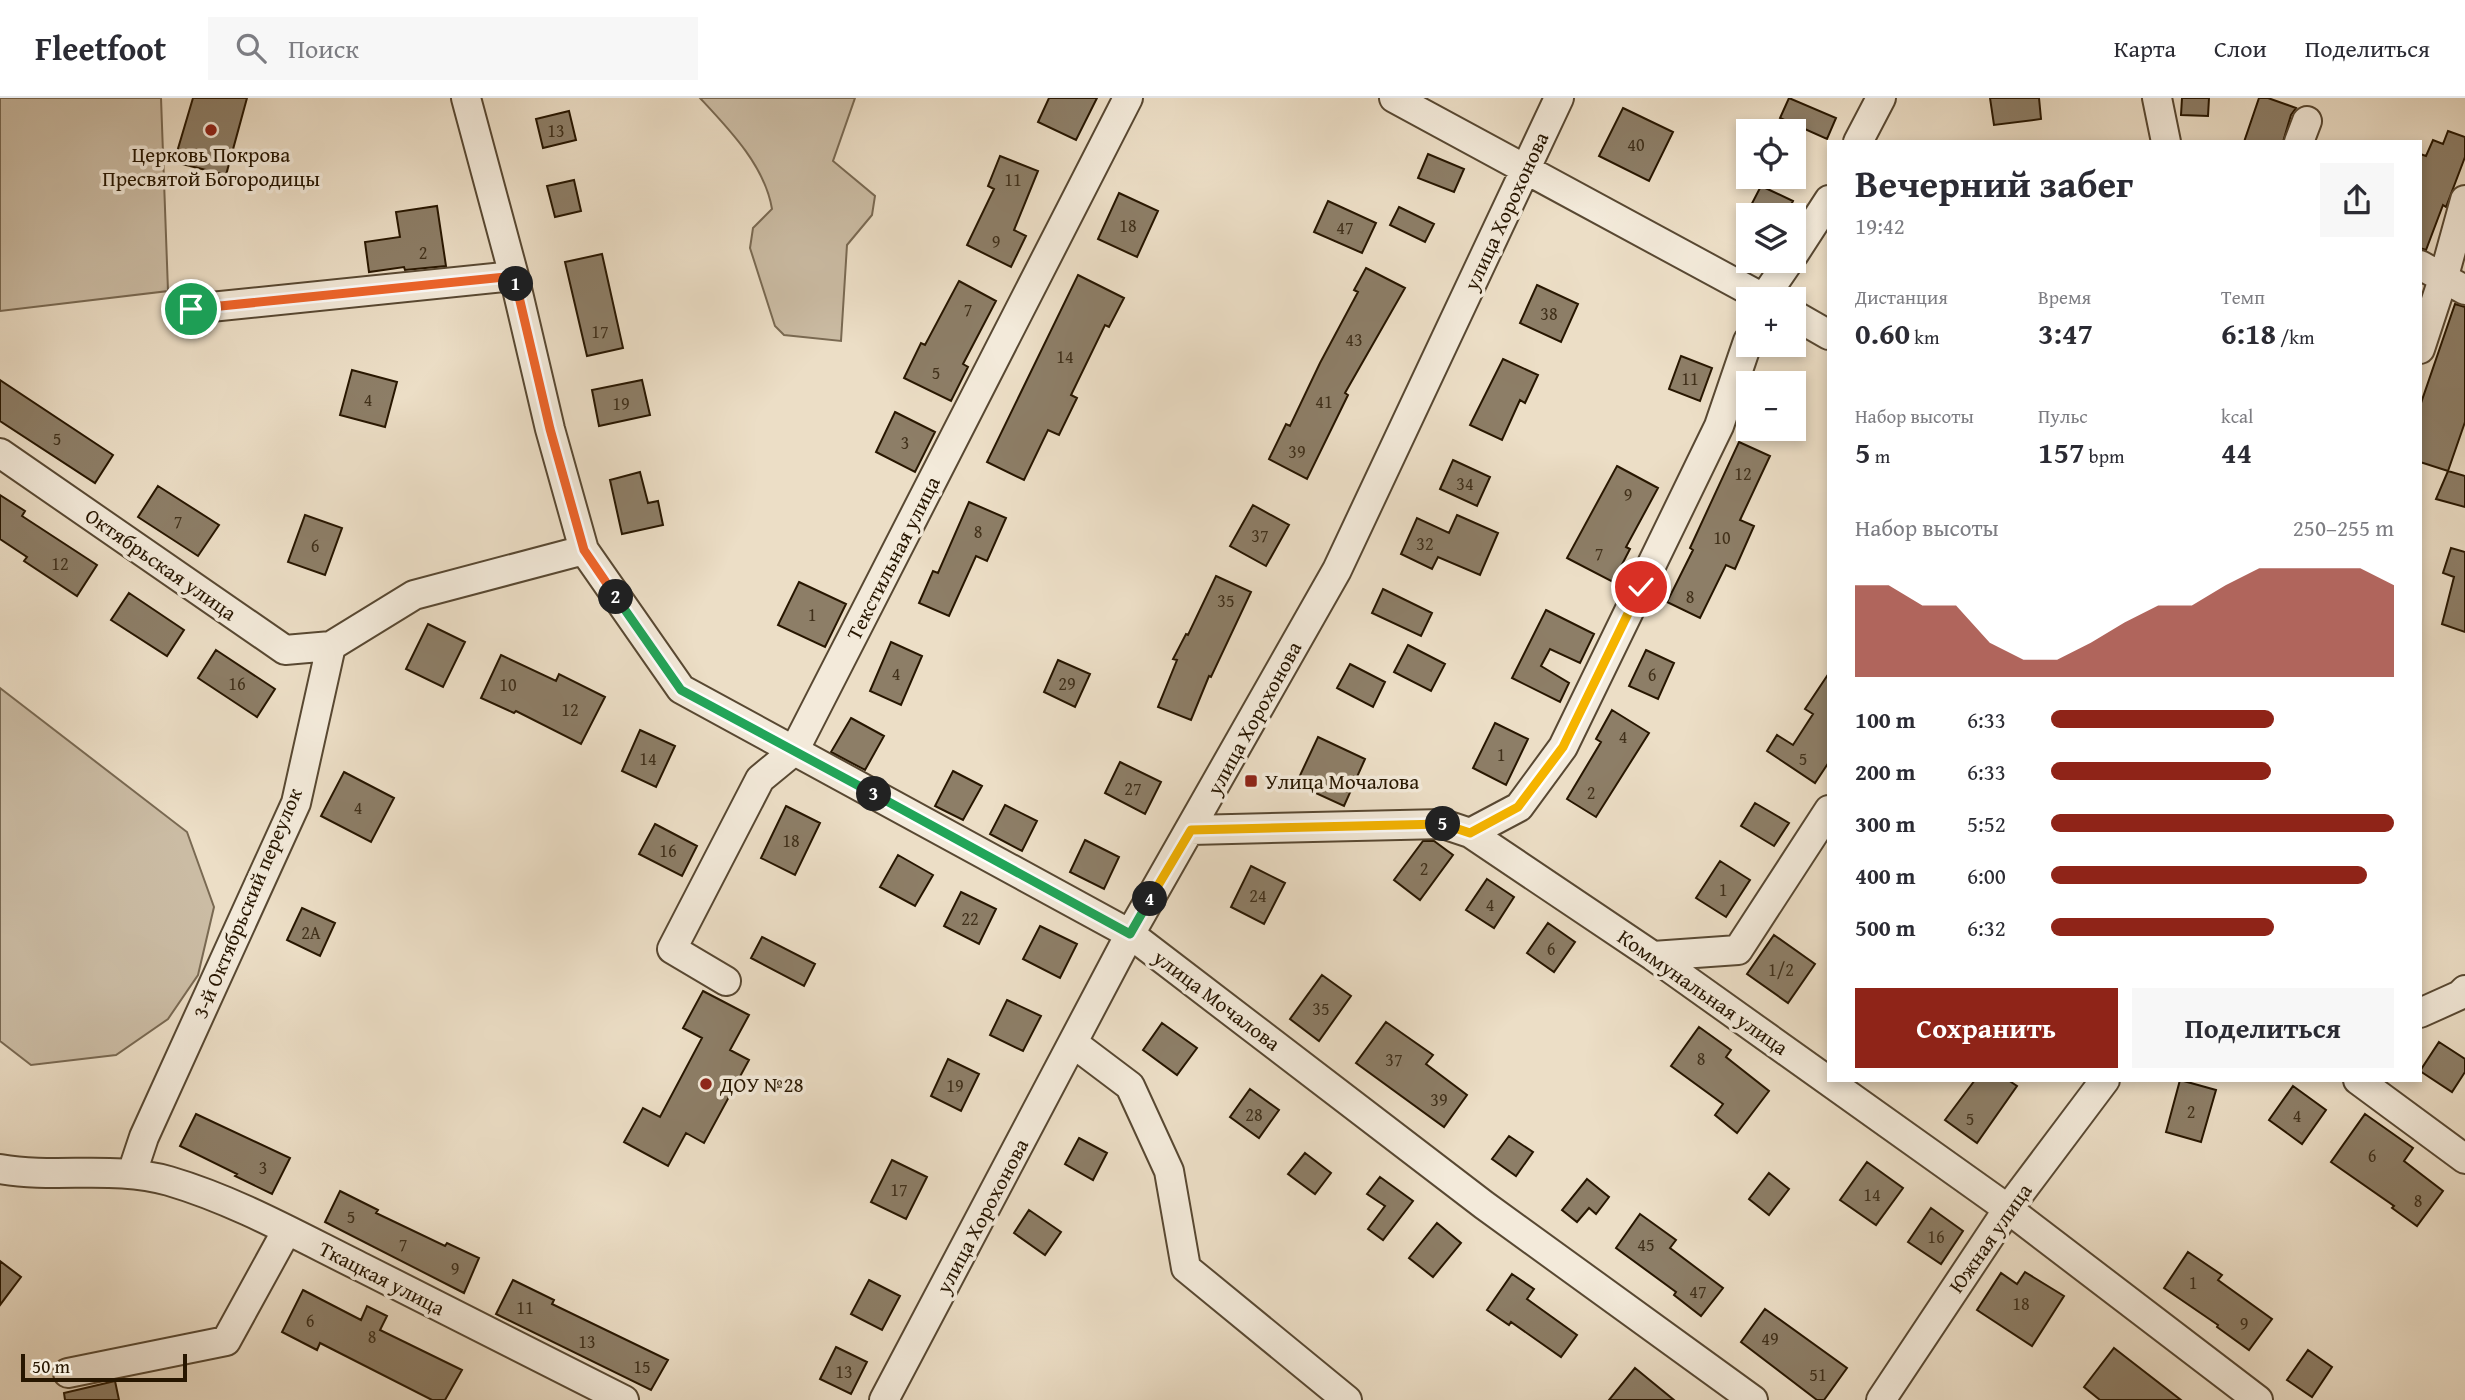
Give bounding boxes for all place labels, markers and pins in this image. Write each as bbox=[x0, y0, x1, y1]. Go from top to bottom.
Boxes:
marker: Церковь Покрова Пресвятой Богородицы bbox=[203, 122, 219, 138]
place label: Церковь Покрова Пресвятой Богородицы bbox=[102, 139, 320, 194]
pin: 1 bbox=[498, 266, 534, 302]
pin bbox=[161, 279, 221, 339]
pin bbox=[1611, 557, 1671, 617]
pin: 2 bbox=[598, 580, 634, 614]
place label: Улица Мочалова bbox=[1265, 766, 1419, 797]
marker: Улица Мочалова bbox=[1243, 773, 1259, 789]
pin: 3 bbox=[856, 776, 892, 812]
pin: 5 bbox=[1426, 806, 1460, 842]
pin: 4 bbox=[1132, 882, 1168, 916]
place label: ДОУ №28 bbox=[719, 1069, 804, 1100]
marker: ДОУ №28 bbox=[698, 1076, 714, 1092]

